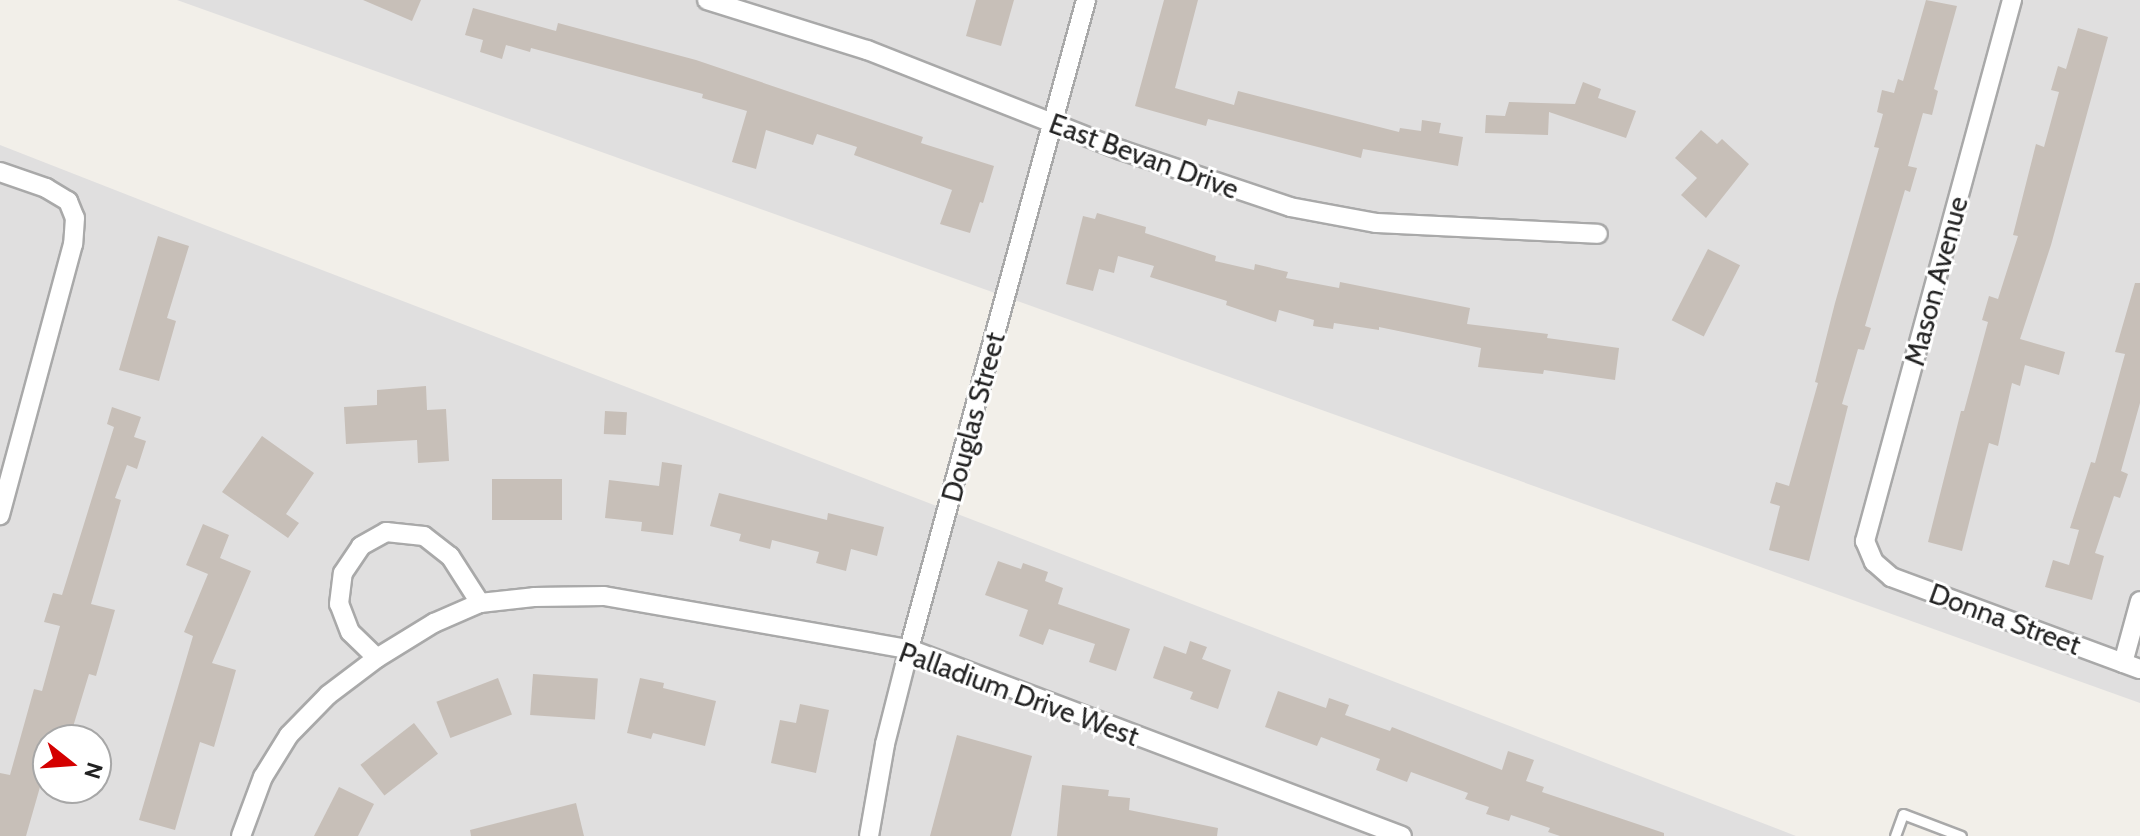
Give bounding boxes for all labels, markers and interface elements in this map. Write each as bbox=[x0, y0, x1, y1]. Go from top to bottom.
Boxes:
street label: East Bevan Drive bbox=[1045, 106, 1243, 206]
street label: Mason Avenue bbox=[1897, 193, 1975, 369]
street label: Douglas Street bbox=[934, 329, 1012, 505]
street label: Donna Street bbox=[1925, 576, 2085, 662]
street label: Palladium Drive West bbox=[895, 635, 1143, 753]
north arrow bbox=[32, 724, 112, 804]
text: N bbox=[78, 759, 109, 782]

